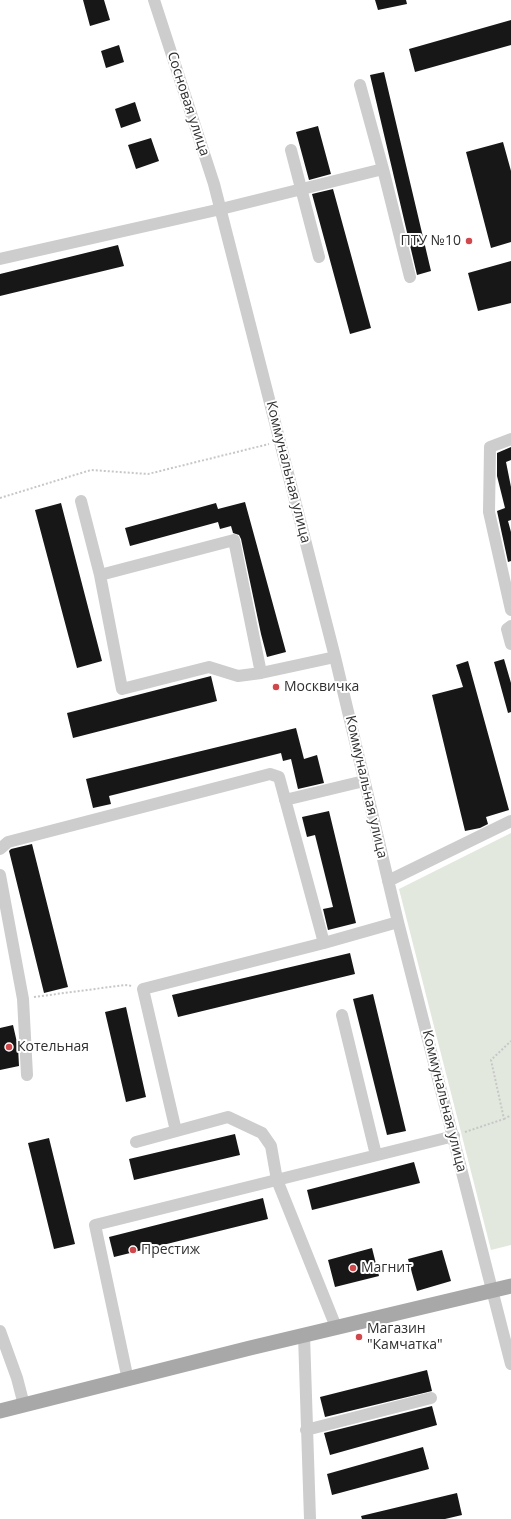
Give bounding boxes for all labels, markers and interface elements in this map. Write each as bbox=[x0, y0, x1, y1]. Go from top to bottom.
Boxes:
street label: Сосновая улица bbox=[163, 50, 213, 158]
place label: ПТУ №10 bbox=[401, 233, 461, 249]
marker: ПТУ №10 bbox=[464, 236, 474, 246]
street label: Коммунальная улица bbox=[262, 399, 314, 545]
place label: Москвичка bbox=[284, 679, 359, 695]
marker: Москвичка bbox=[271, 682, 281, 692]
street label: Коммунальная улица bbox=[341, 714, 391, 860]
street label: Коммунальная улица bbox=[418, 1028, 470, 1174]
place label: Котельная bbox=[17, 1039, 89, 1055]
marker: Котельная bbox=[4, 1042, 14, 1052]
place label: Престиж bbox=[141, 1242, 200, 1258]
marker: Престиж bbox=[128, 1245, 138, 1255]
place label: Магнит bbox=[361, 1260, 412, 1276]
marker: Магнит bbox=[348, 1263, 358, 1273]
place label: Магазин "Камчатка" bbox=[367, 1321, 443, 1354]
marker: Магазин "Камчатка" bbox=[354, 1332, 364, 1342]

